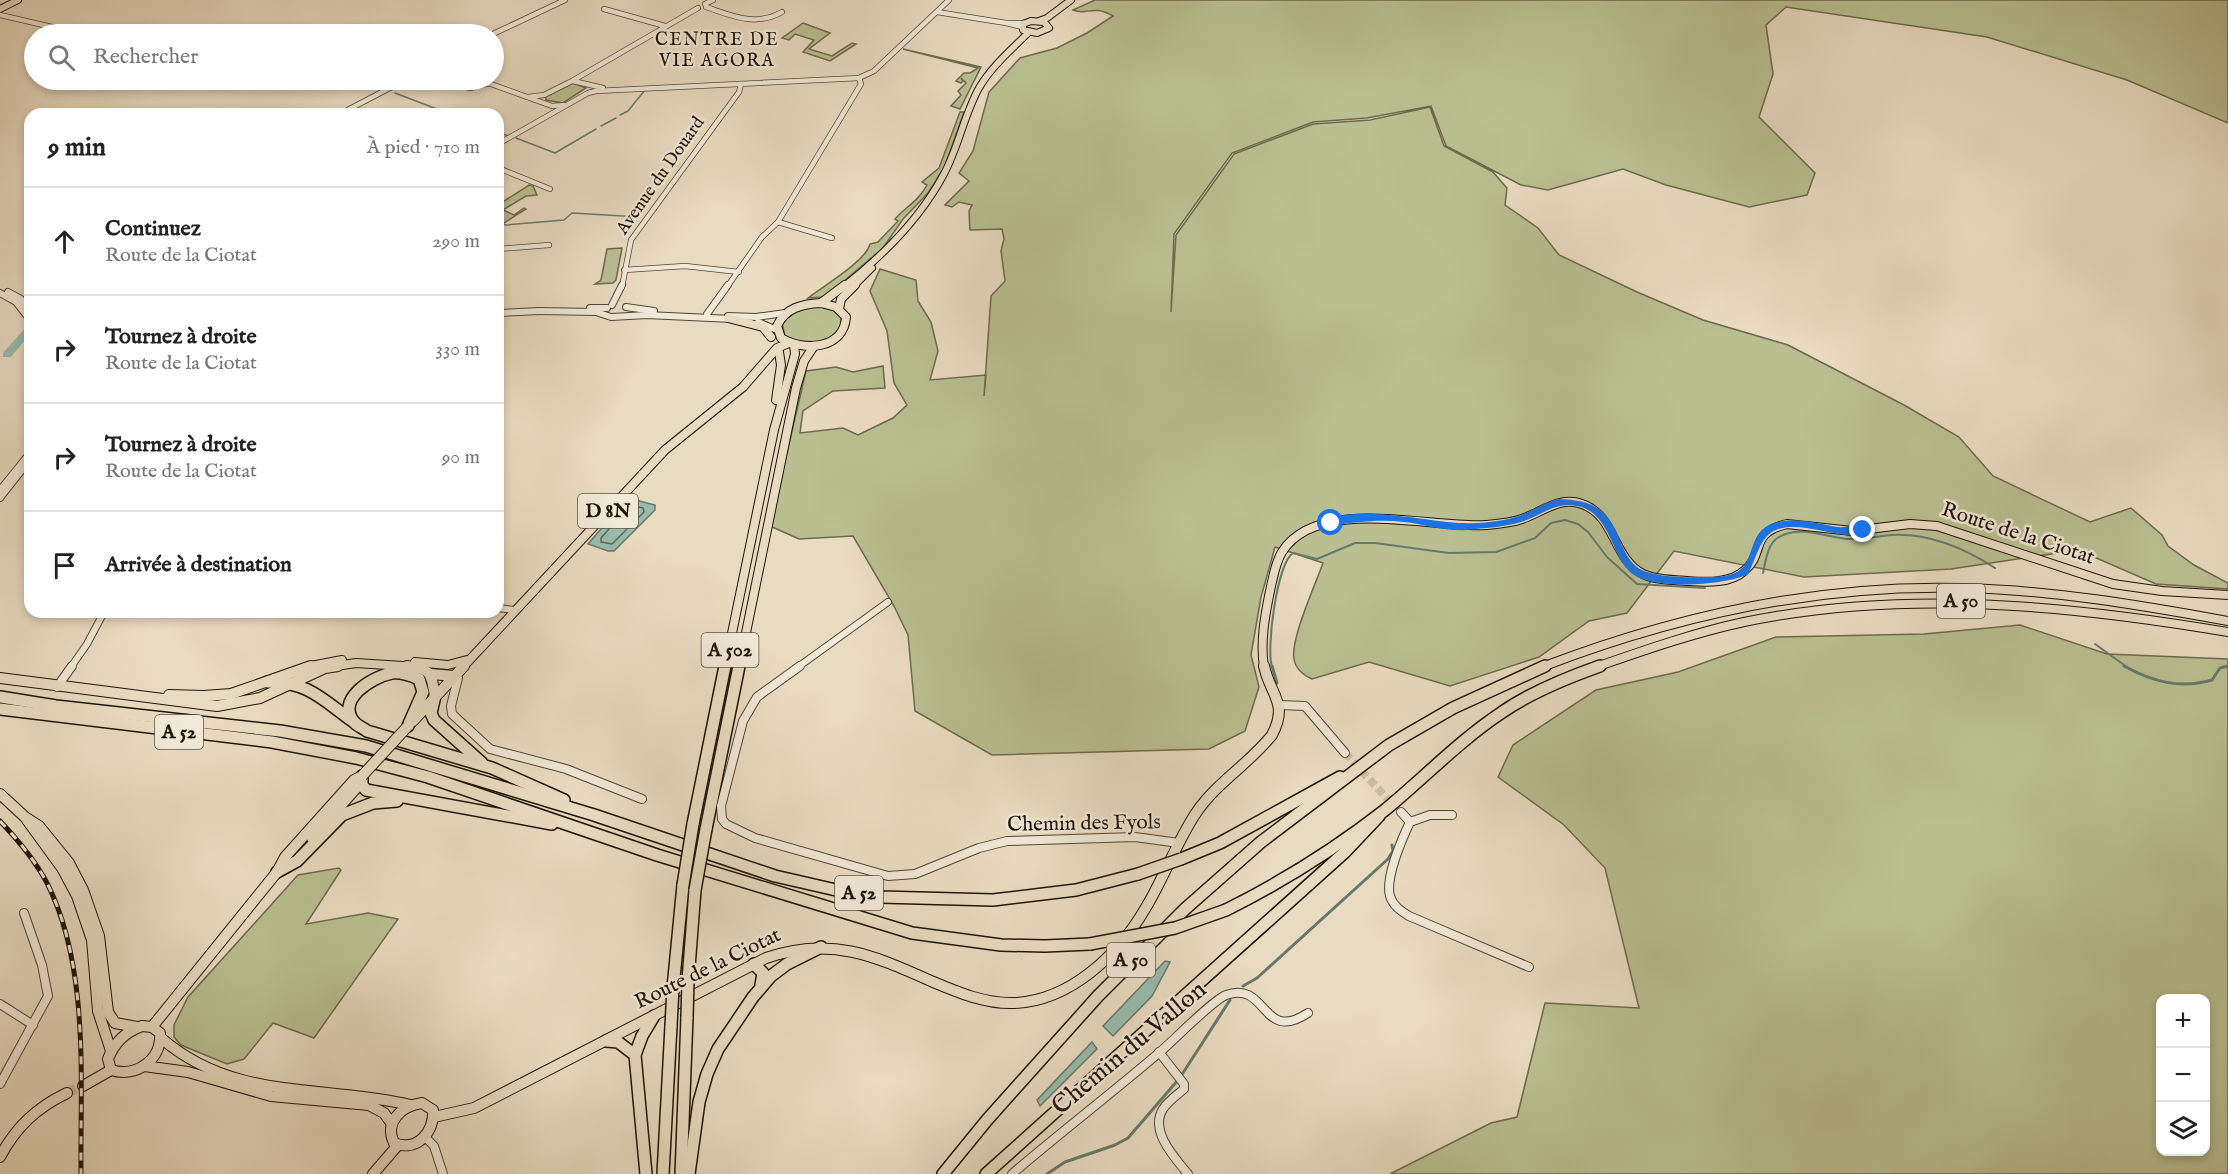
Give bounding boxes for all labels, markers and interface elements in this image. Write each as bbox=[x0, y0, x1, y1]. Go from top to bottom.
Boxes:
search box bbox=[24, 24, 504, 90]
district label: CENTRE DE VIE AGORA bbox=[655, 29, 779, 73]
icon: search bbox=[45, 41, 78, 74]
text: Rechercher bbox=[93, 43, 198, 71]
street label: Avenue du Douard bbox=[611, 112, 711, 240]
text: 9 min bbox=[48, 131, 106, 164]
text: À pied · 710 m bbox=[367, 135, 480, 160]
text: Continuez bbox=[105, 215, 201, 243]
icon: ahead bbox=[48, 225, 81, 258]
text: 290 m bbox=[432, 229, 480, 254]
text: Route de la Ciotat bbox=[105, 243, 257, 268]
text: Tournez à droite bbox=[105, 323, 256, 351]
icon: right bbox=[48, 333, 81, 366]
text: 330 m bbox=[435, 337, 480, 362]
text: Route de la Ciotat bbox=[105, 351, 257, 376]
text: Tournez à droite bbox=[105, 431, 256, 459]
icon: right bbox=[48, 441, 81, 474]
text: 90 m bbox=[442, 445, 480, 470]
text: Route de la Ciotat bbox=[105, 459, 257, 484]
road number: D 8N bbox=[578, 494, 638, 528]
street label: Route de la Ciotat bbox=[1938, 497, 2098, 571]
route start bbox=[1317, 509, 1343, 535]
route end bbox=[1849, 516, 1875, 542]
icon: arrive bbox=[48, 549, 81, 582]
text: Arrivée à destination bbox=[105, 551, 292, 579]
road number: A 50 bbox=[1937, 584, 1985, 618]
road number: A 502 bbox=[702, 633, 758, 667]
road number: A 52 bbox=[155, 715, 203, 749]
street label: Chemin des Fyols bbox=[1007, 809, 1161, 839]
road number: A 52 bbox=[835, 876, 883, 910]
street label: Route de la Ciotat bbox=[630, 922, 786, 1016]
road number: A 50 bbox=[1107, 943, 1155, 977]
street label: Chemin du Vallon bbox=[1045, 973, 1213, 1122]
map controls bbox=[2156, 994, 2210, 1156]
button: + bbox=[2156, 994, 2210, 1048]
button: − bbox=[2156, 1048, 2210, 1102]
button: layers bbox=[2156, 1102, 2210, 1156]

